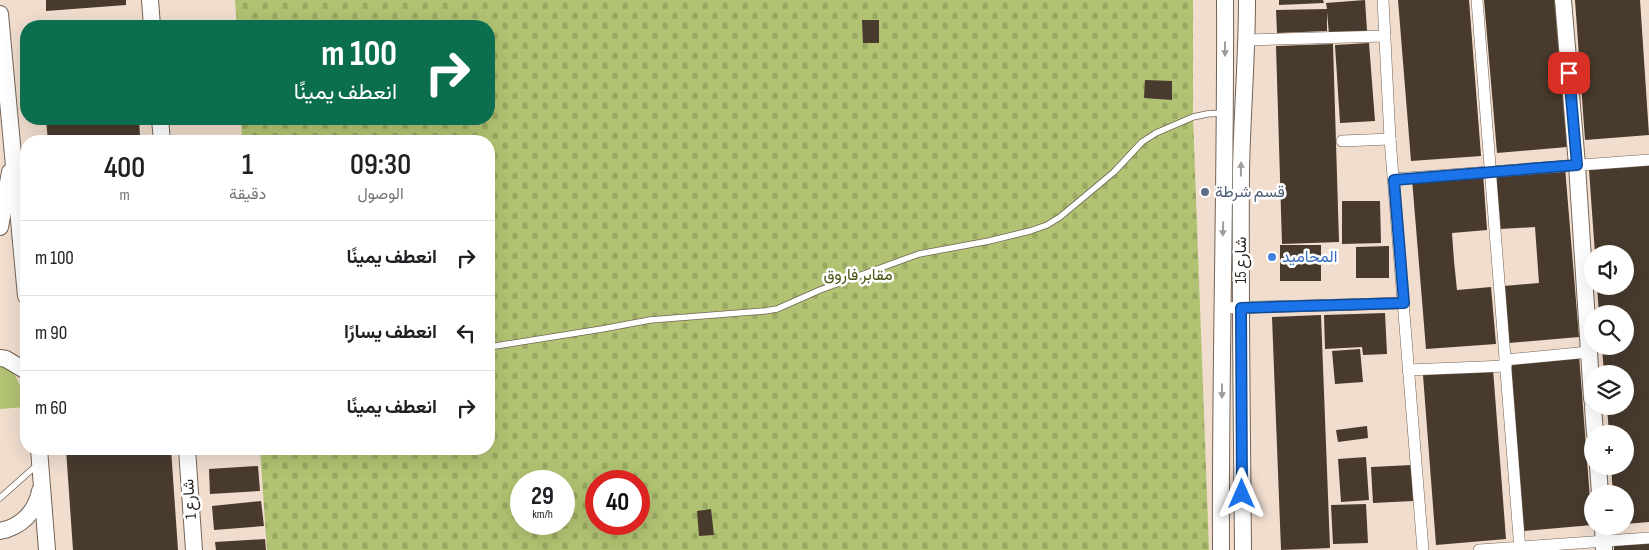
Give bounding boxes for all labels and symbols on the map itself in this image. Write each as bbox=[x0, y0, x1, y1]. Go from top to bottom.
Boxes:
one-way arrow bbox=[1221, 41, 1229, 57]
pin bbox=[1548, 52, 1590, 94]
one-way arrow bbox=[1237, 161, 1245, 177]
place label: قسم شرطة bbox=[1215, 183, 1285, 202]
marker: قسم شرطة bbox=[1199, 186, 1211, 198]
one-way arrow bbox=[1219, 221, 1227, 237]
street label: شارع 15 bbox=[1232, 237, 1252, 283]
place label: المحاميد bbox=[1282, 248, 1337, 267]
marker: المحاميد bbox=[1266, 251, 1278, 263]
park label: مقابر فاروق bbox=[823, 266, 893, 285]
one-way arrow bbox=[1217, 383, 1225, 399]
position arrow bbox=[1215, 467, 1267, 519]
speed limit sign: 40 bbox=[585, 470, 650, 535]
street label: شارع 1 bbox=[179, 478, 202, 520]

